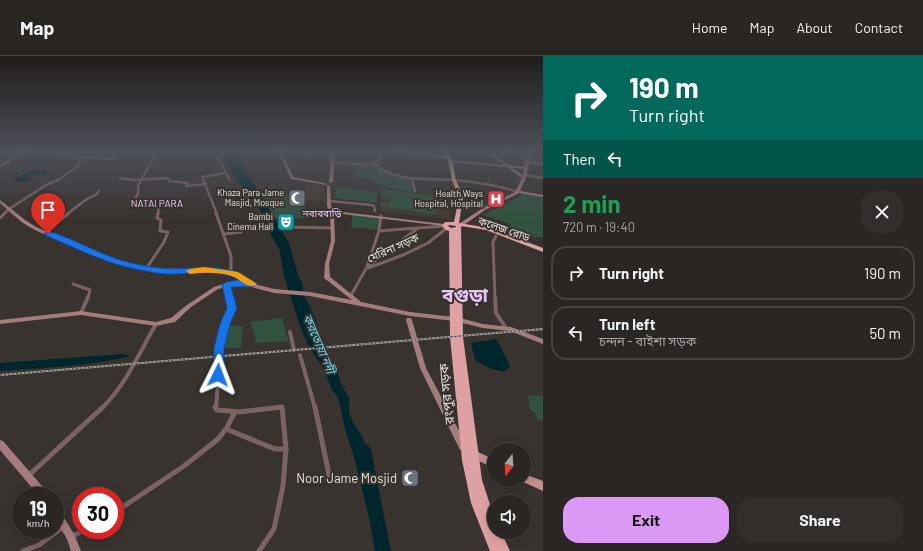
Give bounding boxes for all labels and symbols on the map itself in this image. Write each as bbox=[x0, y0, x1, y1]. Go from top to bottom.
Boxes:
place label: Khaza Para Jame Masjid, Mosque bbox=[217, 187, 284, 208]
mosque icon: Khaza Para Jame Masjid, Mosque bbox=[287, 188, 307, 208]
place label: Health Ways Hospital, Hospital bbox=[414, 188, 483, 209]
hospital icon: Health Ways Hospital, Hospital bbox=[486, 189, 506, 209]
pin bbox=[31, 193, 65, 234]
district label: NATAI PARA bbox=[131, 197, 183, 209]
district label: নবাববাড়ি bbox=[302, 207, 342, 219]
place label: Bambi Cinema Hall bbox=[227, 211, 273, 232]
theatre icon: Bambi Cinema Hall bbox=[276, 212, 296, 232]
street label: কলেজ রোড bbox=[476, 213, 532, 243]
street label: মেরিনা সড়ক bbox=[365, 230, 421, 265]
district label: বগুড়া bbox=[441, 283, 489, 306]
water label: করতোয়া নদী bbox=[301, 312, 340, 378]
position arrow bbox=[197, 354, 239, 396]
street label: রংপুর সড়ক bbox=[435, 362, 458, 426]
north arrow bbox=[487, 443, 531, 487]
mosque icon: Noor Jame Mosjid bbox=[400, 468, 420, 488]
place label: Noor Jame Mosjid bbox=[296, 470, 397, 486]
speed limit sign: 30 bbox=[72, 487, 124, 539]

